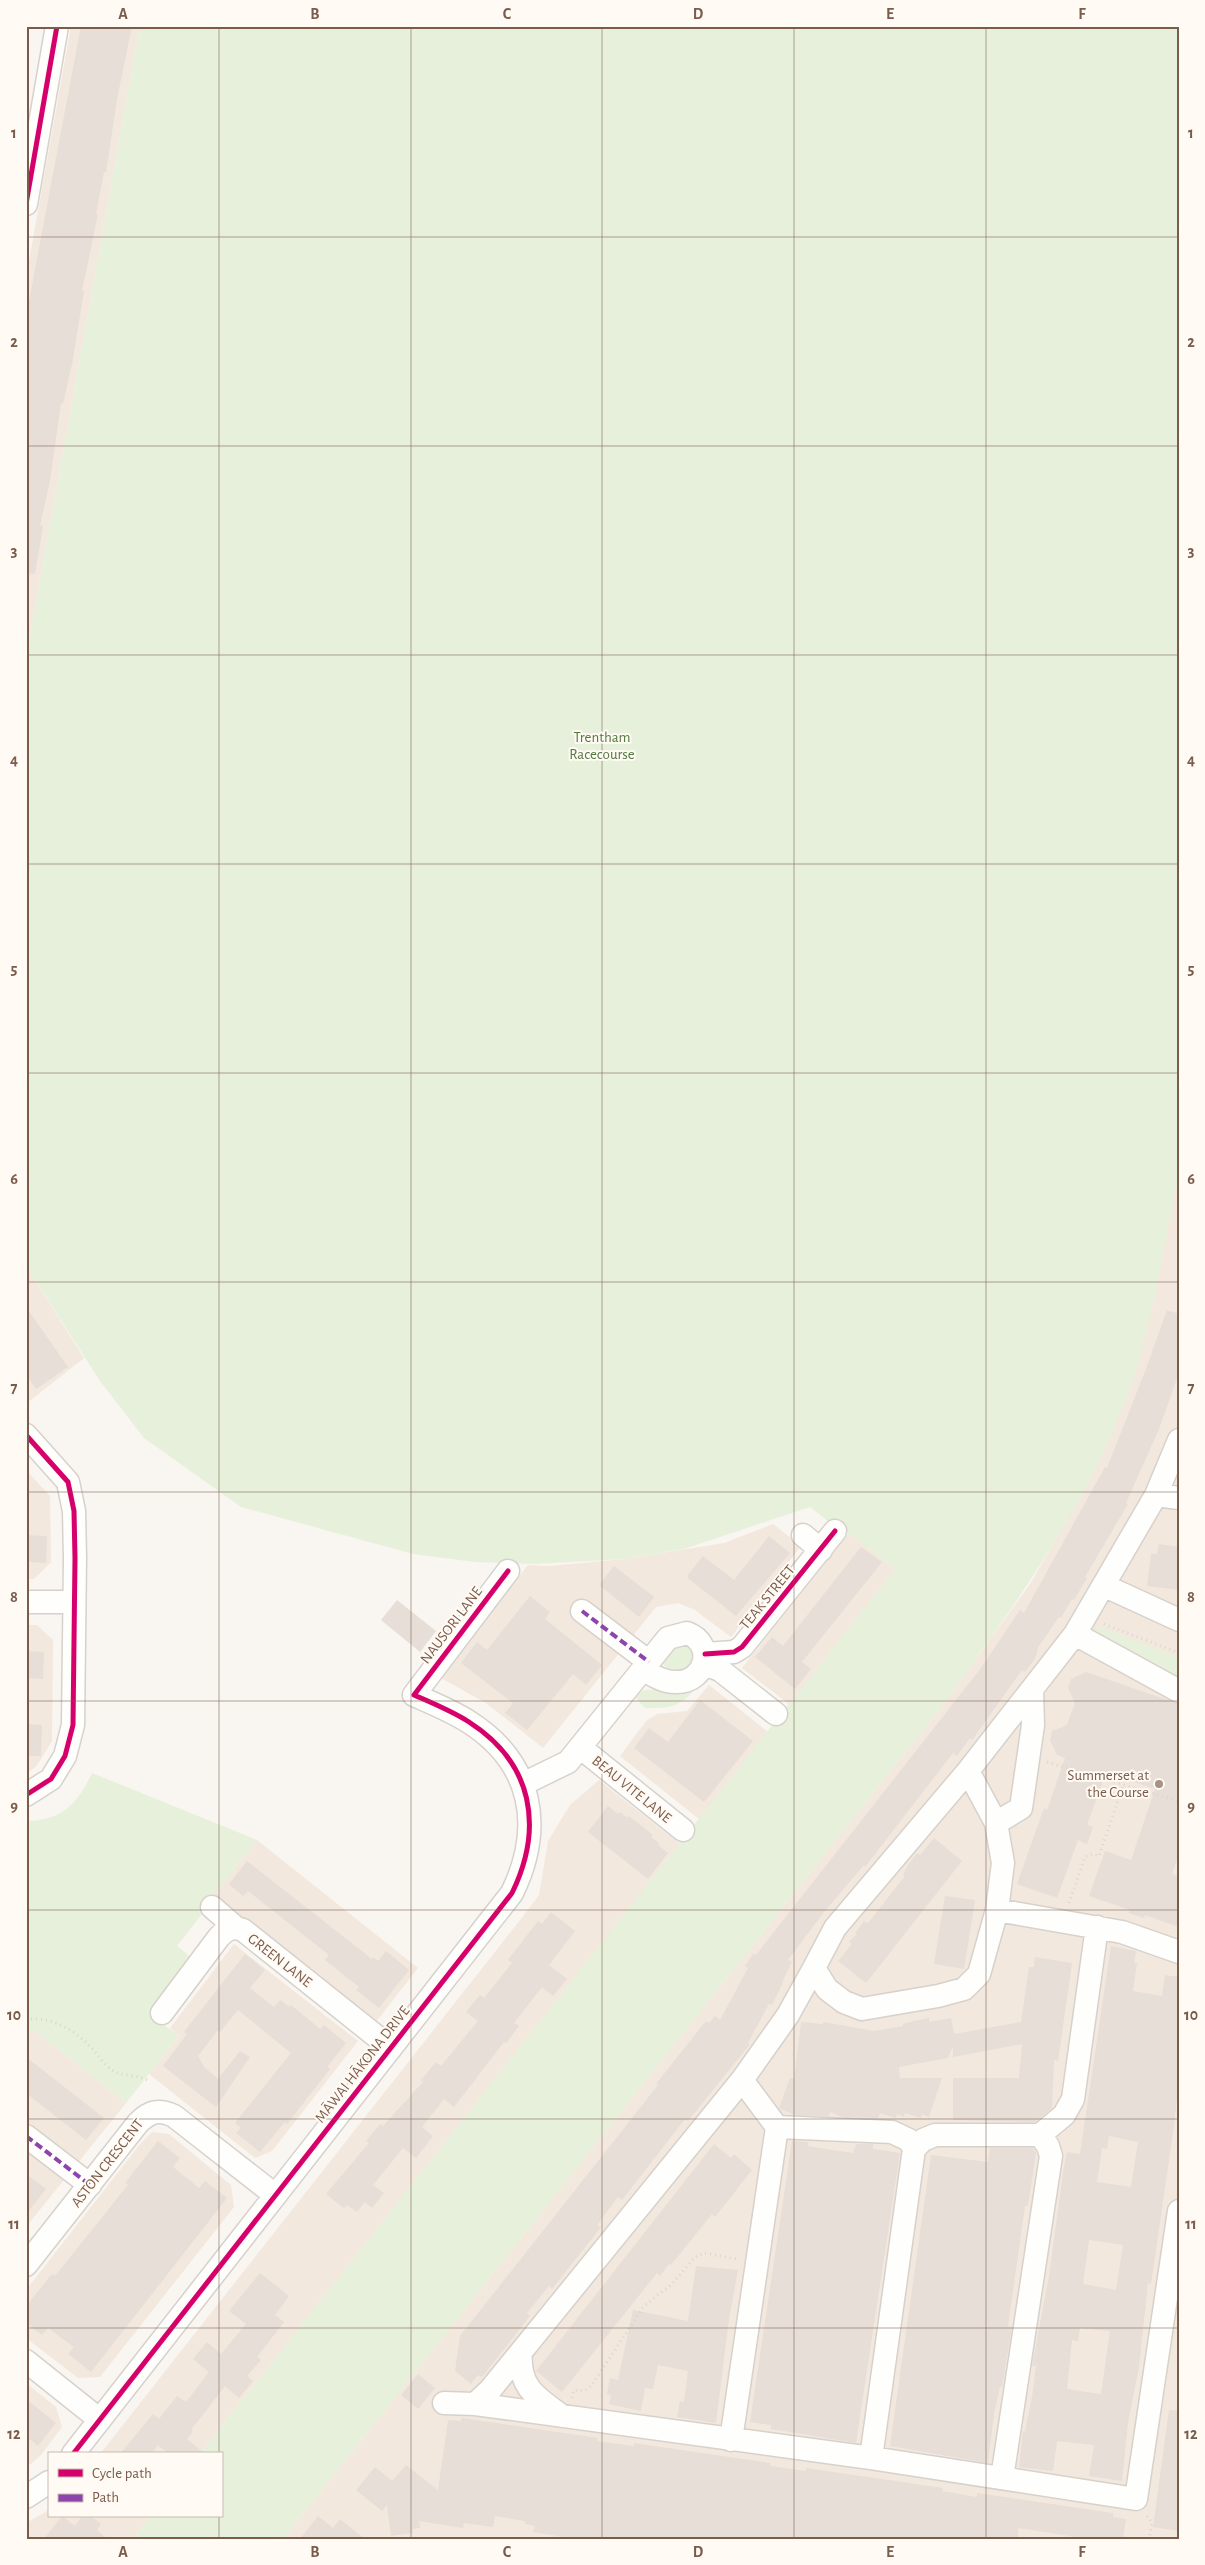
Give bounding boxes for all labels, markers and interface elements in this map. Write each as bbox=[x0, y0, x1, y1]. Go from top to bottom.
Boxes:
text: A bbox=[118, 6, 128, 22]
text: B bbox=[310, 6, 320, 22]
text: C bbox=[503, 6, 512, 22]
text: D bbox=[693, 6, 704, 22]
text: E bbox=[886, 6, 894, 22]
text: F bbox=[1078, 6, 1086, 22]
text: 1 bbox=[11, 125, 17, 141]
text: 1 bbox=[1188, 125, 1194, 141]
text: 2 bbox=[10, 334, 18, 350]
text: 2 bbox=[1187, 334, 1195, 350]
text: 3 bbox=[11, 543, 18, 559]
text: 3 bbox=[1188, 543, 1195, 559]
park label: Trentham Racecourse bbox=[569, 730, 635, 762]
text: 4 bbox=[10, 752, 18, 768]
text: 4 bbox=[1187, 752, 1195, 768]
text: 5 bbox=[11, 961, 18, 977]
text: 5 bbox=[1188, 961, 1195, 977]
text: 6 bbox=[10, 1171, 18, 1187]
text: 6 bbox=[1187, 1171, 1195, 1187]
text: 7 bbox=[11, 1380, 18, 1396]
text: 7 bbox=[1188, 1380, 1195, 1396]
street label: TEAK STREET bbox=[737, 1562, 798, 1632]
street label: NAUSORI LANE bbox=[418, 1584, 485, 1667]
text: 8 bbox=[10, 1589, 18, 1605]
text: 8 bbox=[1187, 1589, 1195, 1605]
street label: BEAU VITE LANE bbox=[589, 1753, 674, 1826]
place label: Summerset at the Course bbox=[1067, 1768, 1149, 1800]
marker: Summerset at the Course bbox=[1153, 1778, 1165, 1790]
text: 9 bbox=[10, 1798, 18, 1814]
text: 9 bbox=[1187, 1798, 1195, 1814]
street label: GREEN LANE bbox=[245, 1931, 315, 1990]
street label: MĀWAI HĀKONA DRIVE bbox=[312, 2003, 413, 2126]
text: 10 bbox=[7, 2007, 21, 2023]
text: 10 bbox=[1184, 2007, 1198, 2023]
street label: ASTON CRESCENT bbox=[68, 2116, 147, 2210]
text: 11 bbox=[8, 2216, 20, 2232]
text: 11 bbox=[1185, 2216, 1197, 2232]
text: 12 bbox=[7, 2426, 21, 2442]
text: 12 bbox=[1184, 2426, 1198, 2442]
legend bbox=[48, 2452, 222, 2518]
text: Cycle path bbox=[92, 2466, 152, 2481]
text: Path bbox=[92, 2490, 119, 2505]
text: A bbox=[118, 2544, 128, 2560]
text: B bbox=[310, 2544, 320, 2560]
text: C bbox=[503, 2544, 512, 2560]
text: D bbox=[693, 2544, 704, 2560]
text: E bbox=[886, 2544, 894, 2560]
text: F bbox=[1078, 2544, 1086, 2560]

